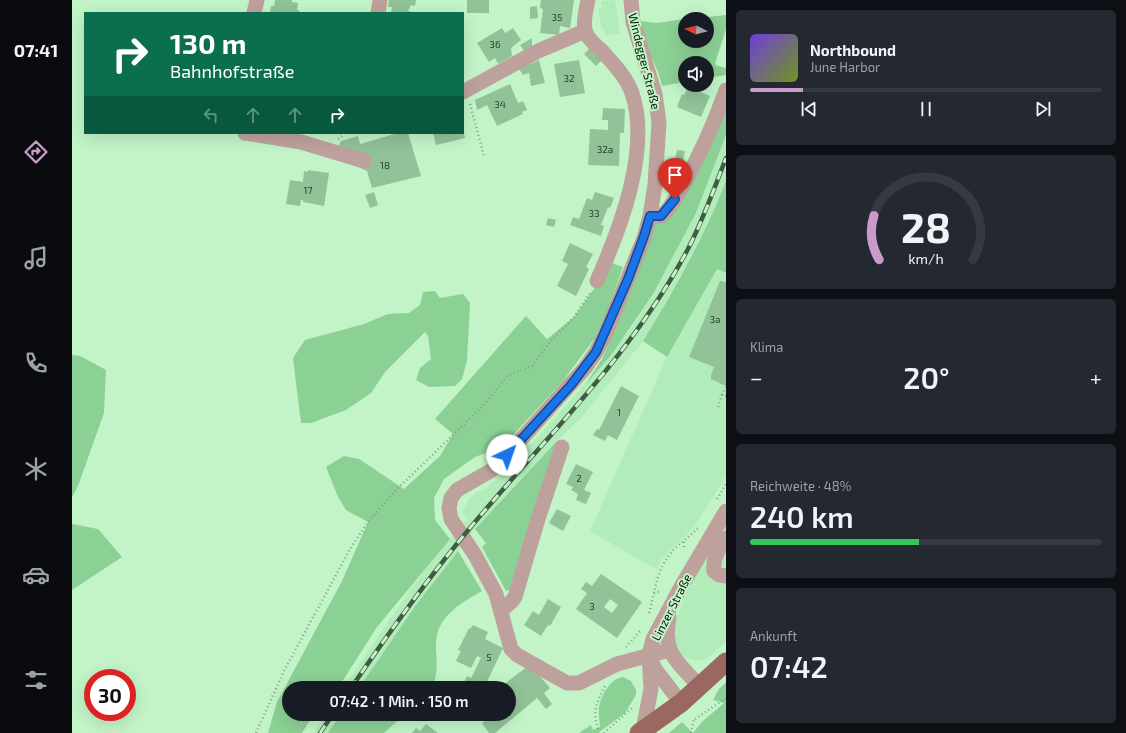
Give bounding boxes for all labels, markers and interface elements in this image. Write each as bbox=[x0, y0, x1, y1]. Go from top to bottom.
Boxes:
house number: 35 bbox=[552, 11, 562, 23]
street label: Windegger Straße bbox=[626, 11, 664, 111]
north arrow bbox=[678, 12, 714, 48]
map controls bbox=[678, 12, 714, 92]
text: 130 m bbox=[170, 26, 246, 60]
icon: right bbox=[104, 28, 156, 80]
house number: 36 bbox=[489, 38, 501, 50]
text: 07:41 bbox=[14, 39, 58, 61]
text: Northbound bbox=[810, 41, 896, 59]
button: sound bbox=[678, 56, 714, 92]
text: June Harbor bbox=[810, 59, 880, 75]
text: Bahnhofstraße bbox=[170, 60, 294, 82]
house number: 32 bbox=[563, 72, 575, 84]
house number: 34 bbox=[494, 98, 506, 110]
icon: previous bbox=[798, 98, 820, 120]
icon: pause bbox=[915, 98, 937, 120]
icon: next bbox=[1032, 98, 1054, 120]
icon: left bbox=[200, 104, 222, 126]
icon: ahead bbox=[242, 104, 264, 126]
icon: ahead bbox=[284, 104, 306, 126]
icon: right bbox=[326, 104, 348, 126]
icon: directions bbox=[22, 138, 50, 166]
house number: 32a bbox=[597, 143, 613, 155]
pin bbox=[658, 158, 692, 199]
house number: 18 bbox=[380, 159, 390, 171]
icon: arrive bbox=[664, 164, 686, 186]
house number: 17 bbox=[303, 184, 313, 196]
text: 28 bbox=[901, 201, 951, 251]
house number: 33 bbox=[588, 207, 600, 219]
icon: music bbox=[22, 244, 50, 272]
text: km/h bbox=[908, 249, 944, 266]
house number: 3a bbox=[709, 313, 721, 325]
text: Klima bbox=[750, 339, 783, 355]
icon: phone bbox=[22, 349, 50, 377]
text: 20° bbox=[903, 359, 950, 395]
text: − bbox=[750, 364, 763, 390]
text: + bbox=[1090, 364, 1102, 390]
house number: 1 bbox=[617, 406, 621, 418]
position arrow bbox=[486, 434, 528, 476]
icon: climate bbox=[22, 455, 50, 483]
house number: 2 bbox=[576, 472, 582, 484]
text: Reichweite · 48% bbox=[750, 478, 851, 494]
text: 240 km bbox=[750, 498, 854, 534]
icon: car bbox=[22, 561, 50, 589]
street label: Linzer Straße bbox=[648, 571, 694, 643]
house number: 3 bbox=[589, 600, 595, 612]
text: Ankunft bbox=[750, 628, 797, 644]
text: 07:42 bbox=[750, 648, 828, 684]
house number: 5 bbox=[486, 651, 492, 663]
icon: filters bbox=[22, 666, 50, 694]
speed limit sign: 30 bbox=[84, 669, 136, 721]
text: 07:42 · 1 Min. · 150 m bbox=[330, 692, 468, 710]

